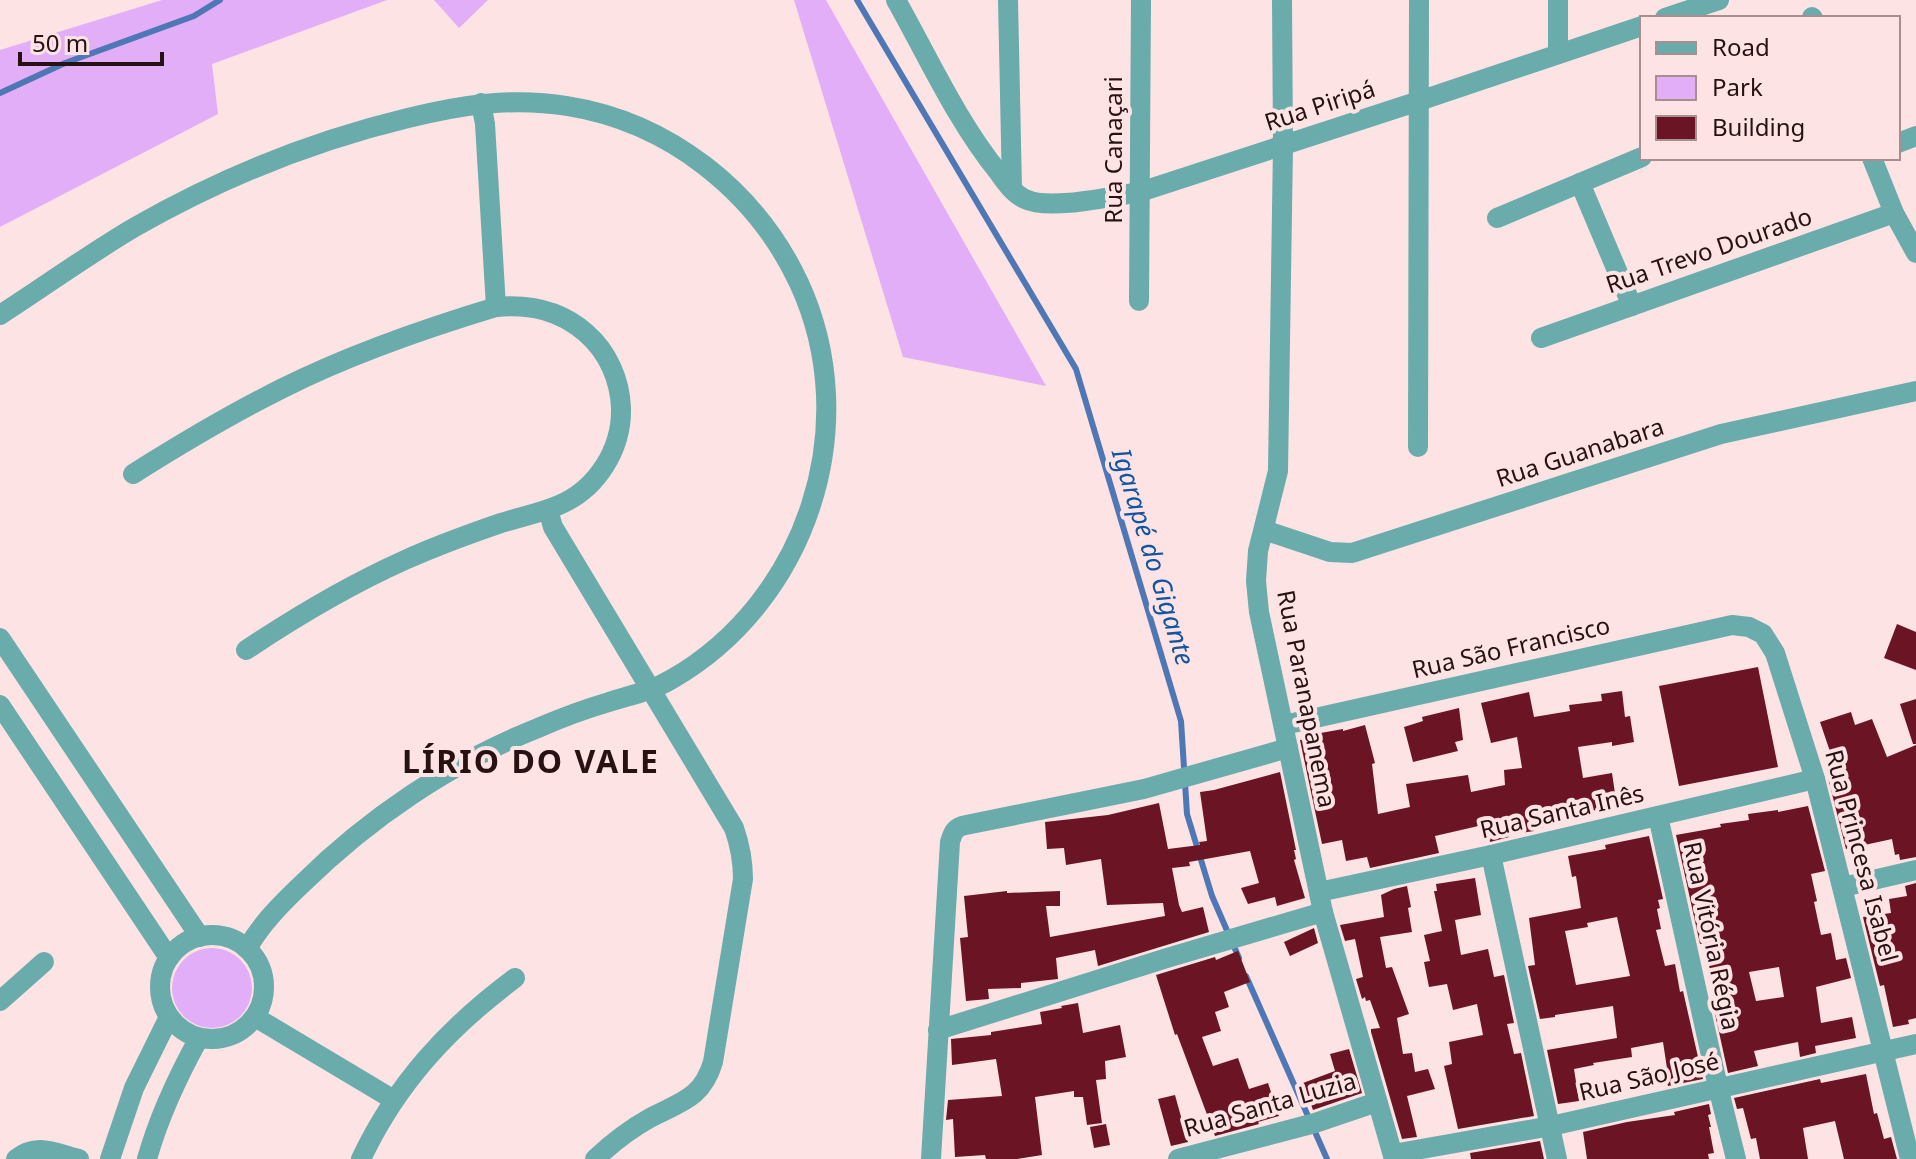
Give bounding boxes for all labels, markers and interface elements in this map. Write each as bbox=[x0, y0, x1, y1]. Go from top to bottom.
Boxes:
scale bar bbox=[20, 16, 162, 66]
legend bbox=[1640, 16, 1900, 160]
text: 50 m bbox=[32, 26, 88, 59]
text: Road bbox=[1712, 30, 1770, 63]
text: Park bbox=[1712, 70, 1763, 103]
street label: Rua Piripá bbox=[1260, 71, 1379, 138]
street label: Rua Canaçari bbox=[1096, 76, 1129, 224]
text: Building bbox=[1712, 110, 1805, 143]
street label: Rua Trevo Dourado bbox=[1601, 199, 1816, 300]
street label: Rua Guanabara bbox=[1491, 409, 1668, 494]
water label: Igarapé do Gigante bbox=[1104, 443, 1204, 670]
street label: Rua Paranapanema bbox=[1270, 587, 1345, 810]
street label: Rua São Francisco bbox=[1408, 608, 1613, 685]
district label: LÍRIO DO VALE bbox=[402, 739, 660, 782]
street label: Rua Princesa Isabel bbox=[1818, 746, 1907, 966]
street label: Rua Santa Inês bbox=[1476, 776, 1647, 845]
street label: Rua Vitória Régia bbox=[1676, 838, 1749, 1033]
street label: Rua São José bbox=[1575, 1043, 1722, 1108]
street label: Rua Santa Luzia bbox=[1180, 1063, 1360, 1144]

